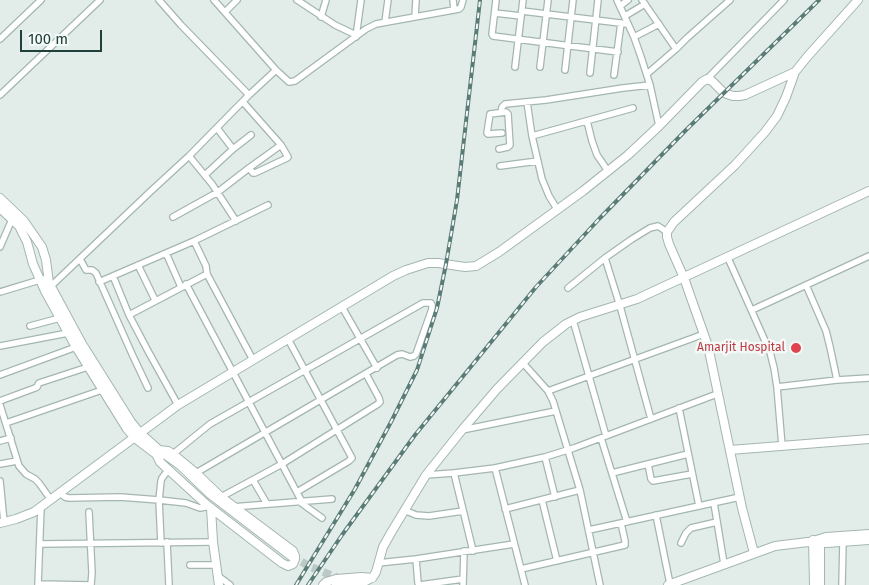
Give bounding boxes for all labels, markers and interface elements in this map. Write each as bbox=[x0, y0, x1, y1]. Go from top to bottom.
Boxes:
scale bar bbox=[22, 20, 105, 52]
text: 100 m bbox=[28, 30, 68, 48]
place label: Amarjit Hospital bbox=[697, 341, 785, 355]
marker: Amarjit Hospital bbox=[789, 341, 803, 355]

